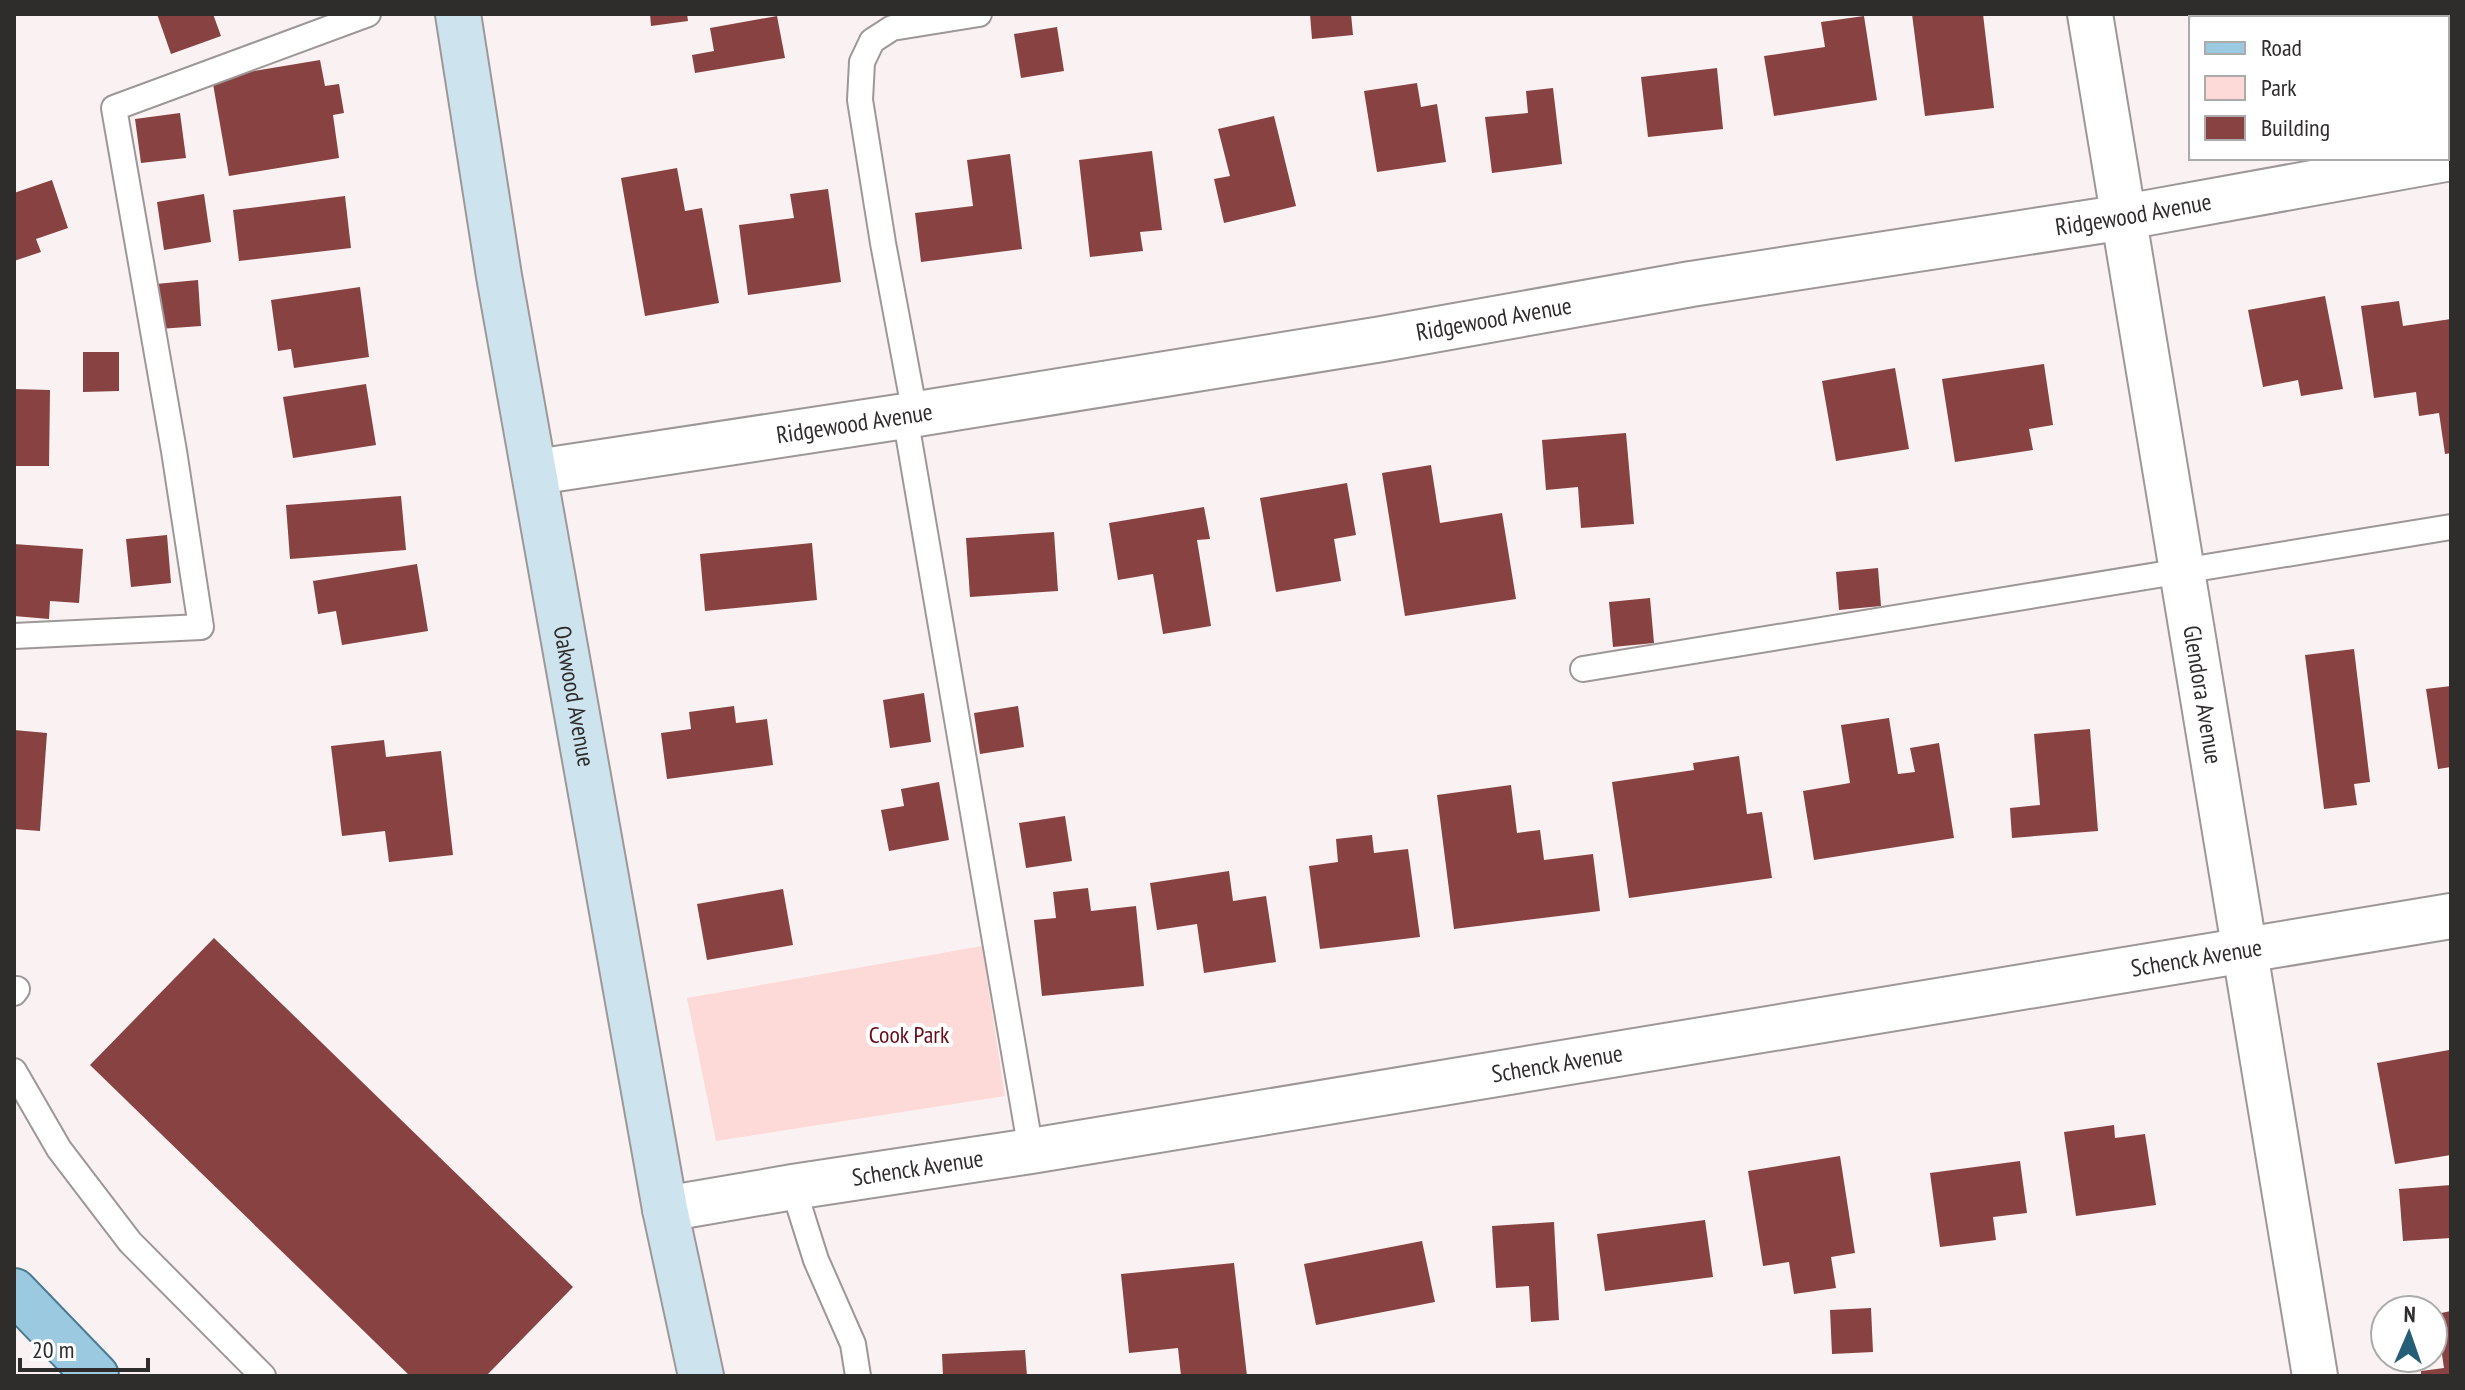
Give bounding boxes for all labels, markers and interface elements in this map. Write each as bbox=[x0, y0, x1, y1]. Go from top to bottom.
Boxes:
legend bbox=[2189, 16, 2449, 160]
text: Road bbox=[2261, 32, 2302, 63]
text: Park bbox=[2261, 72, 2297, 103]
text: Building bbox=[2261, 112, 2330, 143]
street label: Ridgewood Avenue bbox=[2053, 186, 2214, 243]
street label: Ridgewood Avenue bbox=[1413, 290, 1574, 348]
street label: Ridgewood Avenue bbox=[774, 396, 935, 450]
street label: Oakwood Avenue bbox=[547, 623, 602, 769]
street label: Glendora Avenue bbox=[2176, 623, 2230, 766]
street label: Schenck Avenue bbox=[2129, 932, 2264, 984]
park label: Cook Park bbox=[869, 1019, 950, 1050]
street label: Schenck Avenue bbox=[1489, 1037, 1625, 1090]
street label: Schenck Avenue bbox=[850, 1142, 985, 1193]
north arrow bbox=[2369, 1294, 2449, 1374]
text: N bbox=[2403, 1300, 2416, 1328]
scale bar bbox=[20, 1322, 148, 1372]
text: 20 m bbox=[32, 1334, 74, 1365]

